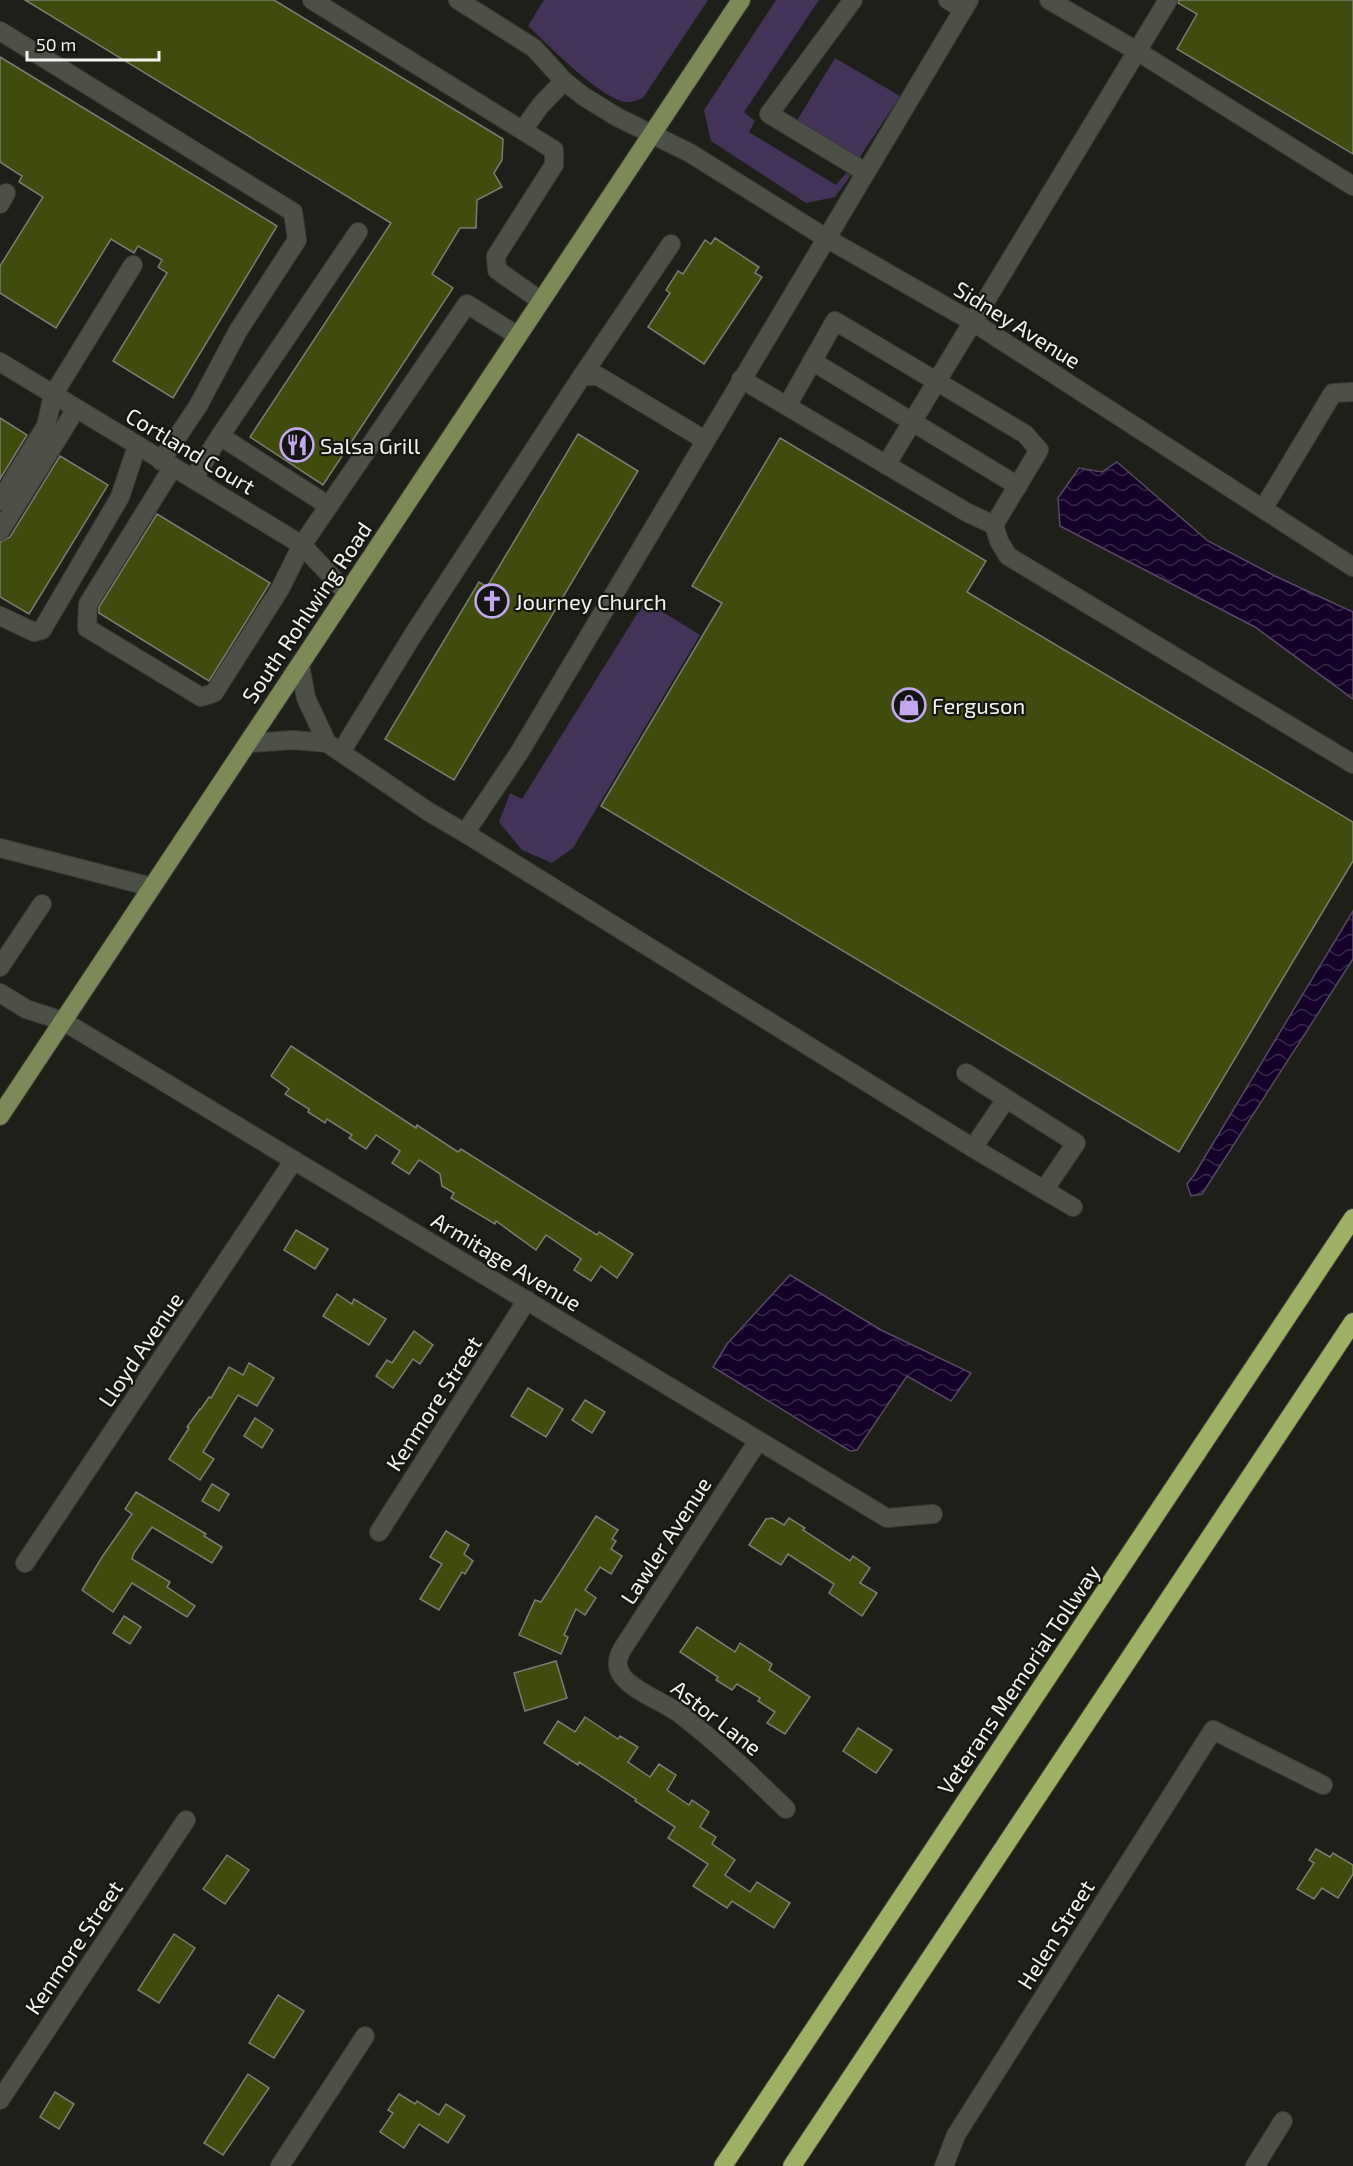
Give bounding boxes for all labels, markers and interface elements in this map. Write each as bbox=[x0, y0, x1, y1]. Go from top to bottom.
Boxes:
scale bar bbox=[27, 24, 159, 62]
text: 50 m bbox=[36, 33, 76, 55]
street label: Sidney Avenue bbox=[950, 275, 1086, 373]
street label: Cortland Court bbox=[122, 401, 260, 499]
restaurant icon: Salsa Grill bbox=[279, 427, 315, 463]
place label: Salsa Grill bbox=[320, 432, 421, 458]
street label: South Rohlwing Road bbox=[236, 517, 376, 707]
church icon: Journey Church bbox=[474, 583, 510, 619]
place label: Journey Church bbox=[515, 588, 667, 614]
shop icon: Ferguson bbox=[891, 687, 927, 723]
place label: Ferguson bbox=[932, 692, 1025, 718]
street label: Armitage Avenue bbox=[428, 1206, 586, 1316]
street label: Lloyd Avenue bbox=[92, 1287, 188, 1411]
street label: Kenmore Street bbox=[380, 1331, 486, 1475]
street label: Lawler Avenue bbox=[614, 1472, 716, 1608]
street label: Veterans Memorial Tollway bbox=[931, 1559, 1105, 1799]
street label: Astor Lane bbox=[667, 1674, 767, 1760]
street label: Kenmore Street bbox=[19, 1875, 127, 2019]
street label: Helen Street bbox=[1011, 1875, 1099, 1993]

